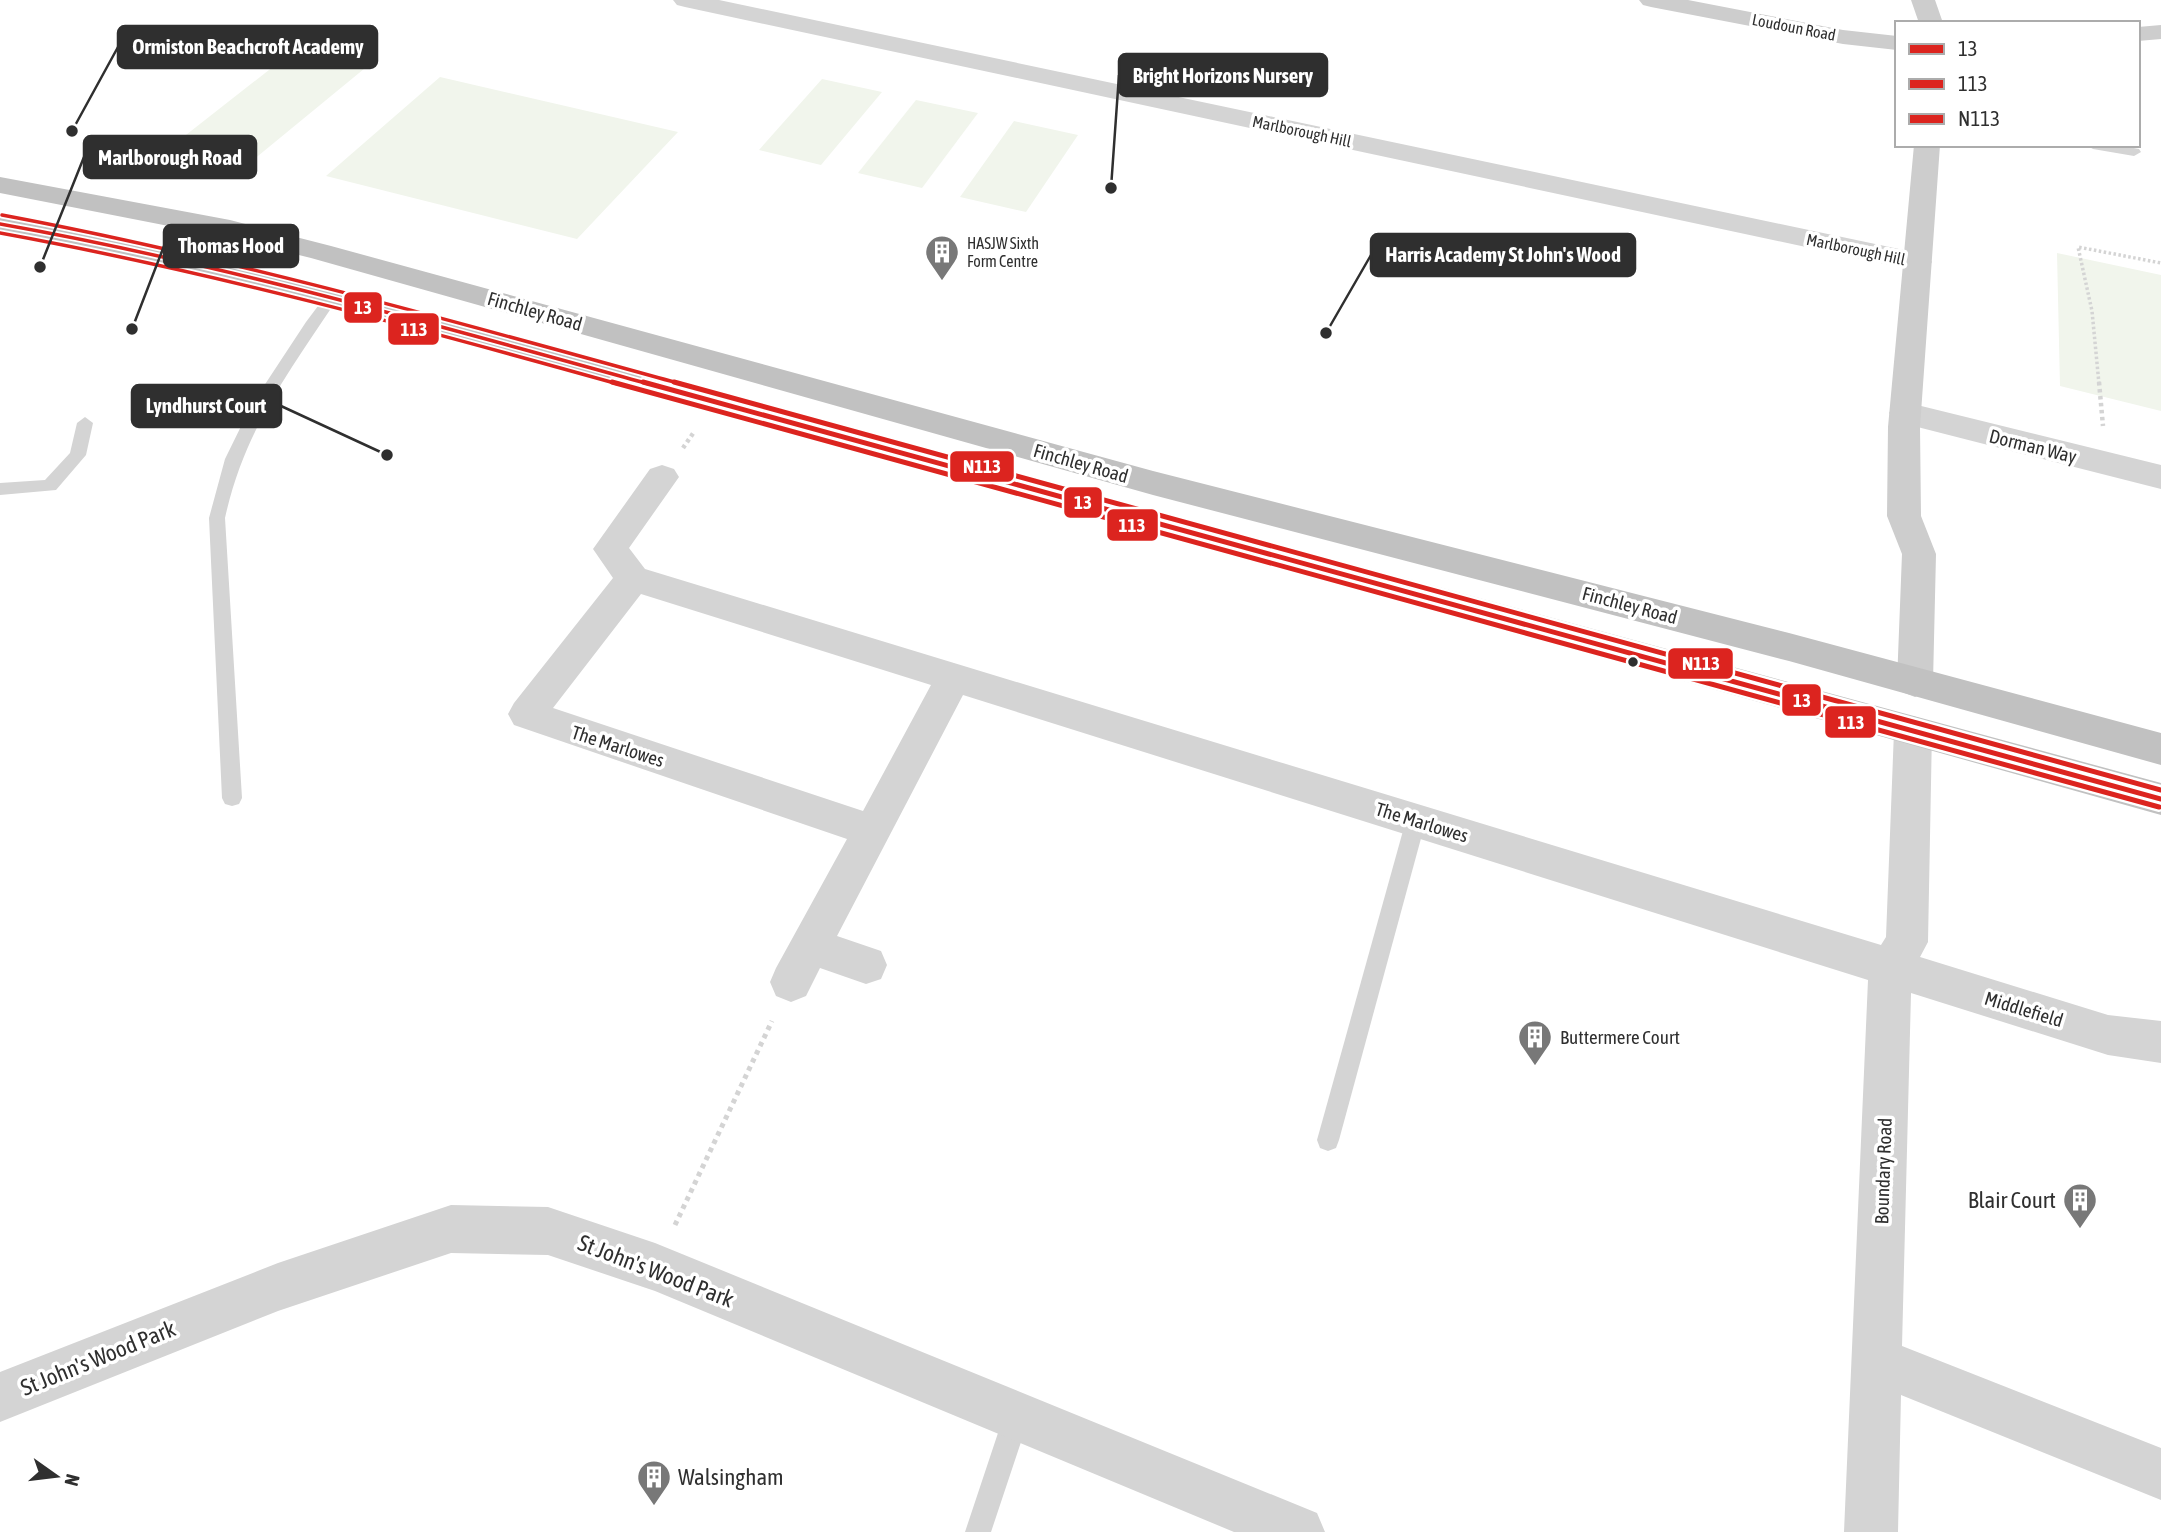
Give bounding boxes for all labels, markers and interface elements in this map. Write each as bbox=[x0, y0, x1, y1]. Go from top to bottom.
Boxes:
street label: Loudoun Road bbox=[1751, 10, 1837, 44]
legend bbox=[1895, 21, 2140, 147]
callout: Ormiston Beachcroft Academy bbox=[118, 26, 377, 68]
text: Ormiston Beachcroft Academy bbox=[132, 34, 364, 58]
text: 13 bbox=[1958, 36, 1978, 60]
callout: Bright Horizons Nursery bbox=[1119, 54, 1327, 96]
text: Bright Horizons Nursery bbox=[1133, 63, 1314, 87]
text: 113 bbox=[1958, 71, 1988, 95]
text: N113 bbox=[1958, 106, 2000, 130]
street label: Marlborough Hill bbox=[1251, 112, 1354, 151]
callout: Marlborough Road bbox=[84, 136, 256, 178]
text: Marlborough Road bbox=[98, 145, 242, 169]
callout: Thomas Hood bbox=[164, 225, 298, 267]
street label: Marlborough Hill bbox=[1805, 230, 1908, 269]
text: Thomas Hood bbox=[178, 233, 284, 257]
building icon: HASJW Sixth Form Centre bbox=[923, 233, 961, 282]
place label: HASJW Sixth Form Centre bbox=[967, 234, 1039, 270]
callout: Harris Academy St John's Wood bbox=[1371, 234, 1635, 276]
text: Harris Academy St John's Wood bbox=[1385, 242, 1621, 266]
street label: Finchley Road bbox=[485, 287, 585, 335]
line badge: 13 bbox=[343, 291, 383, 324]
text: 13 bbox=[354, 296, 372, 318]
line badge: 113 bbox=[387, 312, 440, 346]
text: 113 bbox=[401, 318, 427, 340]
callout: Lyndhurst Court bbox=[132, 385, 281, 427]
text: Lyndhurst Court bbox=[146, 393, 266, 417]
street label: Dorman Way bbox=[1987, 425, 2079, 468]
street label: Finchley Road bbox=[1031, 439, 1131, 487]
line badge: N113 bbox=[949, 450, 1015, 483]
text: N113 bbox=[963, 455, 1001, 477]
line badge: 13 bbox=[1063, 486, 1103, 519]
text: 13 bbox=[1074, 491, 1092, 513]
line badge: 113 bbox=[1106, 508, 1159, 542]
text: 113 bbox=[1119, 514, 1145, 536]
street label: Finchley Road bbox=[1580, 582, 1680, 628]
line badge: N113 bbox=[1667, 647, 1734, 680]
text: N113 bbox=[1682, 652, 1720, 674]
unlabelled marker bbox=[1626, 655, 1640, 669]
line badge: 13 bbox=[1781, 683, 1822, 717]
text: 13 bbox=[1793, 689, 1811, 711]
line badge: 113 bbox=[1824, 705, 1877, 739]
text: 113 bbox=[1838, 711, 1864, 733]
street label: The Marlowes bbox=[569, 721, 667, 771]
street label: The Marlowes bbox=[1373, 797, 1471, 847]
street label: Middlefield bbox=[1982, 987, 2066, 1031]
building icon: Buttermere Court bbox=[1516, 1018, 1554, 1067]
place label: Buttermere Court bbox=[1560, 1026, 1680, 1048]
street label: Boundary Road bbox=[1870, 1117, 1896, 1225]
building icon: Blair Court bbox=[2061, 1181, 2099, 1230]
place label: Blair Court bbox=[1968, 1187, 2056, 1213]
street label: St John's Wood Park bbox=[575, 1229, 737, 1313]
street label: St John's Wood Park bbox=[17, 1315, 179, 1401]
north arrow bbox=[21, 1441, 91, 1511]
building icon: Walsingham bbox=[635, 1458, 673, 1507]
place label: Walsingham bbox=[678, 1464, 784, 1490]
text: N bbox=[60, 1472, 85, 1488]

